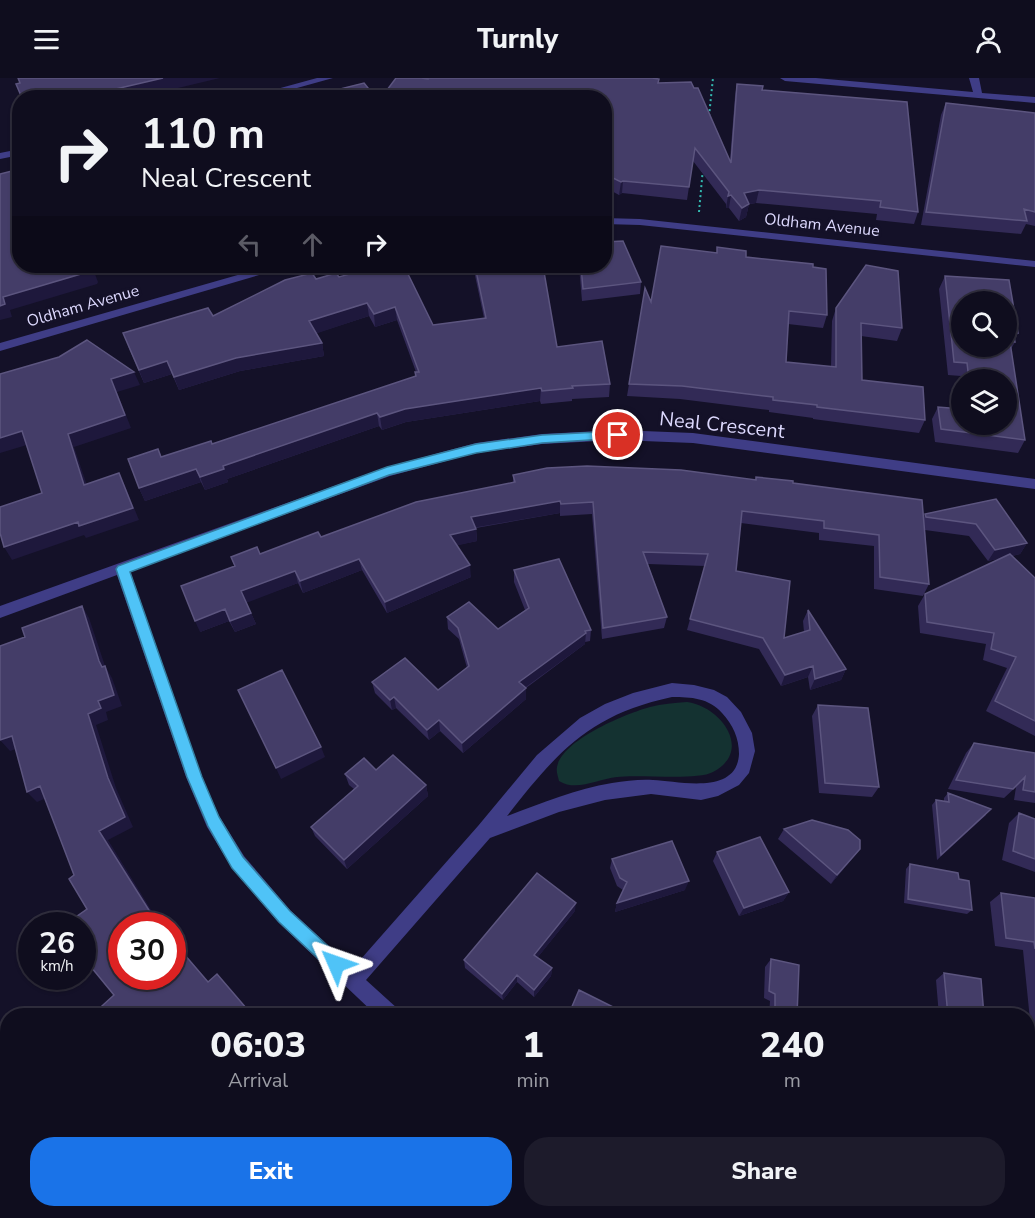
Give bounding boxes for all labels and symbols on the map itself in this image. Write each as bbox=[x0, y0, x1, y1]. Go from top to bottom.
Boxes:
street label: Oldham Avenue bbox=[763, 208, 881, 242]
street label: Oldham Avenue bbox=[24, 279, 142, 333]
street label: Neal Crescent bbox=[658, 405, 787, 445]
pin bbox=[592, 409, 643, 460]
speed limit sign: 30 bbox=[108, 912, 186, 990]
position arrow bbox=[304, 932, 368, 996]

